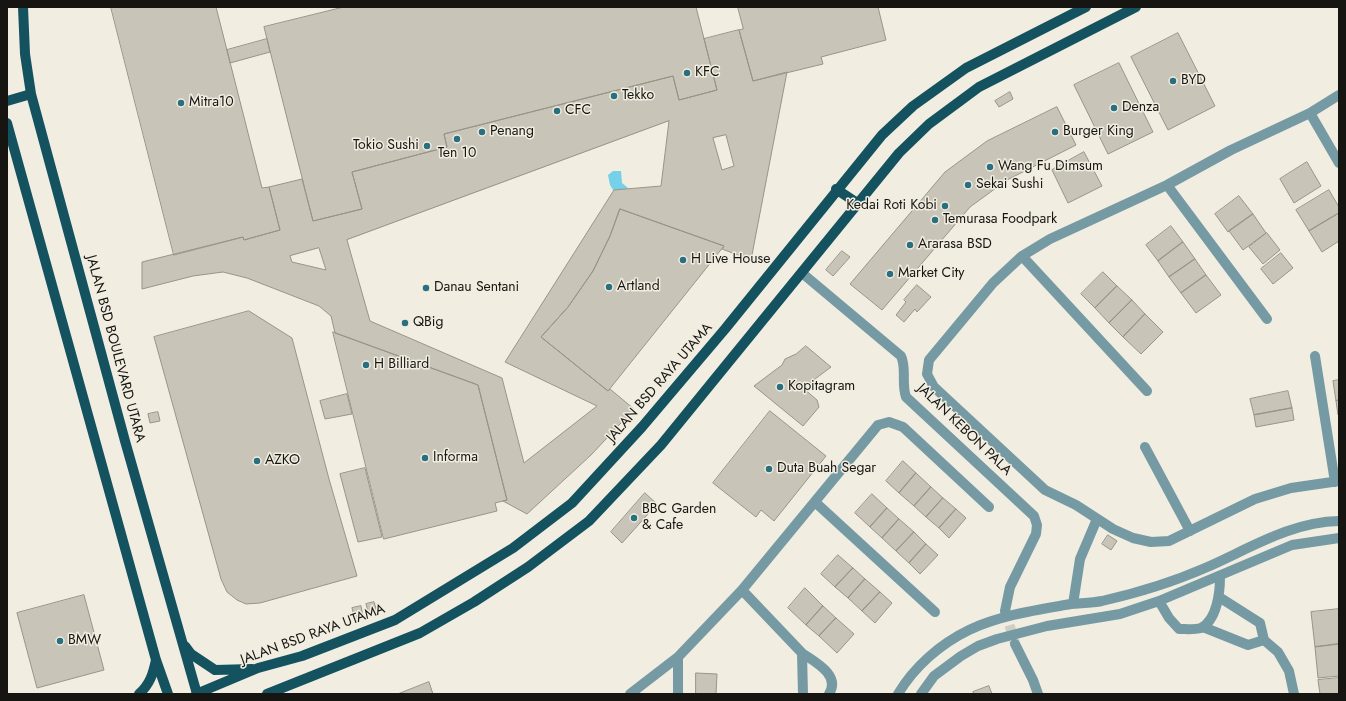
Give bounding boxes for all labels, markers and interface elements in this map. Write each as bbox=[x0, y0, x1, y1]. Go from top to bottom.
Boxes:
place label: KFC bbox=[695, 65, 719, 81]
marker: KFC bbox=[682, 68, 692, 78]
place label: BYD bbox=[1181, 73, 1206, 89]
marker: BYD bbox=[1168, 76, 1178, 86]
place label: Tekko bbox=[622, 88, 654, 104]
marker: Tekko bbox=[609, 91, 619, 101]
place label: Mitra10 bbox=[189, 95, 234, 111]
marker: Mitra10 bbox=[176, 98, 186, 108]
place label: Denza bbox=[1122, 100, 1159, 116]
place label: CFC bbox=[565, 103, 591, 119]
marker: Denza bbox=[1109, 103, 1119, 113]
marker: CFC bbox=[552, 106, 562, 116]
place label: Penang bbox=[490, 124, 534, 140]
place label: Burger King bbox=[1063, 124, 1134, 140]
marker: Penang bbox=[477, 127, 487, 137]
marker: Burger King bbox=[1050, 127, 1060, 137]
marker: Ten 10 bbox=[452, 134, 462, 144]
place label: Tokio Sushi bbox=[353, 138, 419, 154]
marker: Tokio Sushi bbox=[422, 141, 432, 151]
place label: Ten 10 bbox=[438, 146, 476, 162]
place label: Wang Fu Dimsum bbox=[998, 159, 1103, 175]
marker: Wang Fu Dimsum bbox=[985, 162, 995, 172]
place label: Sekai Sushi bbox=[976, 177, 1043, 193]
marker: Sekai Sushi bbox=[963, 180, 973, 190]
place label: Kedai Roti Kobi bbox=[846, 198, 937, 214]
marker: Kedai Roti Kobi bbox=[940, 201, 950, 211]
place label: Temurasa Foodpark bbox=[943, 212, 1057, 228]
marker: Temurasa Foodpark bbox=[930, 215, 940, 225]
place label: Ararasa BSD bbox=[918, 237, 992, 253]
marker: Ararasa BSD bbox=[905, 240, 915, 250]
place label: H Live House bbox=[691, 252, 770, 268]
street label: JALAN BSD BOULEVARD UTARA bbox=[82, 253, 148, 445]
marker: H Live House bbox=[678, 255, 688, 265]
place label: Market City bbox=[898, 266, 964, 282]
marker: Market City bbox=[885, 269, 895, 279]
place label: Artland bbox=[617, 279, 660, 295]
place label: Danau Sentani bbox=[434, 280, 519, 296]
marker: Artland bbox=[604, 282, 614, 292]
marker: Danau Sentani bbox=[421, 283, 431, 293]
place label: QBig bbox=[413, 315, 443, 331]
marker: QBig bbox=[400, 318, 410, 328]
street label: JALAN BSD RAYA UTAMA bbox=[604, 320, 716, 446]
place label: H Billiard bbox=[374, 357, 429, 373]
marker: H Billiard bbox=[361, 360, 371, 370]
place label: Kopitagram bbox=[788, 379, 855, 395]
street label: JALAN KEBON PALA bbox=[913, 381, 1015, 479]
marker: Kopitagram bbox=[775, 382, 785, 392]
place label: Informa bbox=[433, 450, 478, 466]
place label: AZKO bbox=[265, 453, 300, 469]
marker: Informa bbox=[420, 453, 430, 463]
marker: AZKO bbox=[252, 456, 262, 466]
place label: Duta Buah Segar bbox=[777, 461, 876, 477]
marker: Duta Buah Segar bbox=[764, 464, 774, 474]
place label: BBC Garden & Cafe bbox=[642, 502, 716, 534]
marker: BBC Garden & Cafe bbox=[629, 513, 639, 523]
street label: JALAN BSD RAYA UTAMA bbox=[238, 601, 388, 669]
place label: BMW bbox=[68, 633, 101, 649]
marker: BMW bbox=[55, 636, 65, 646]

